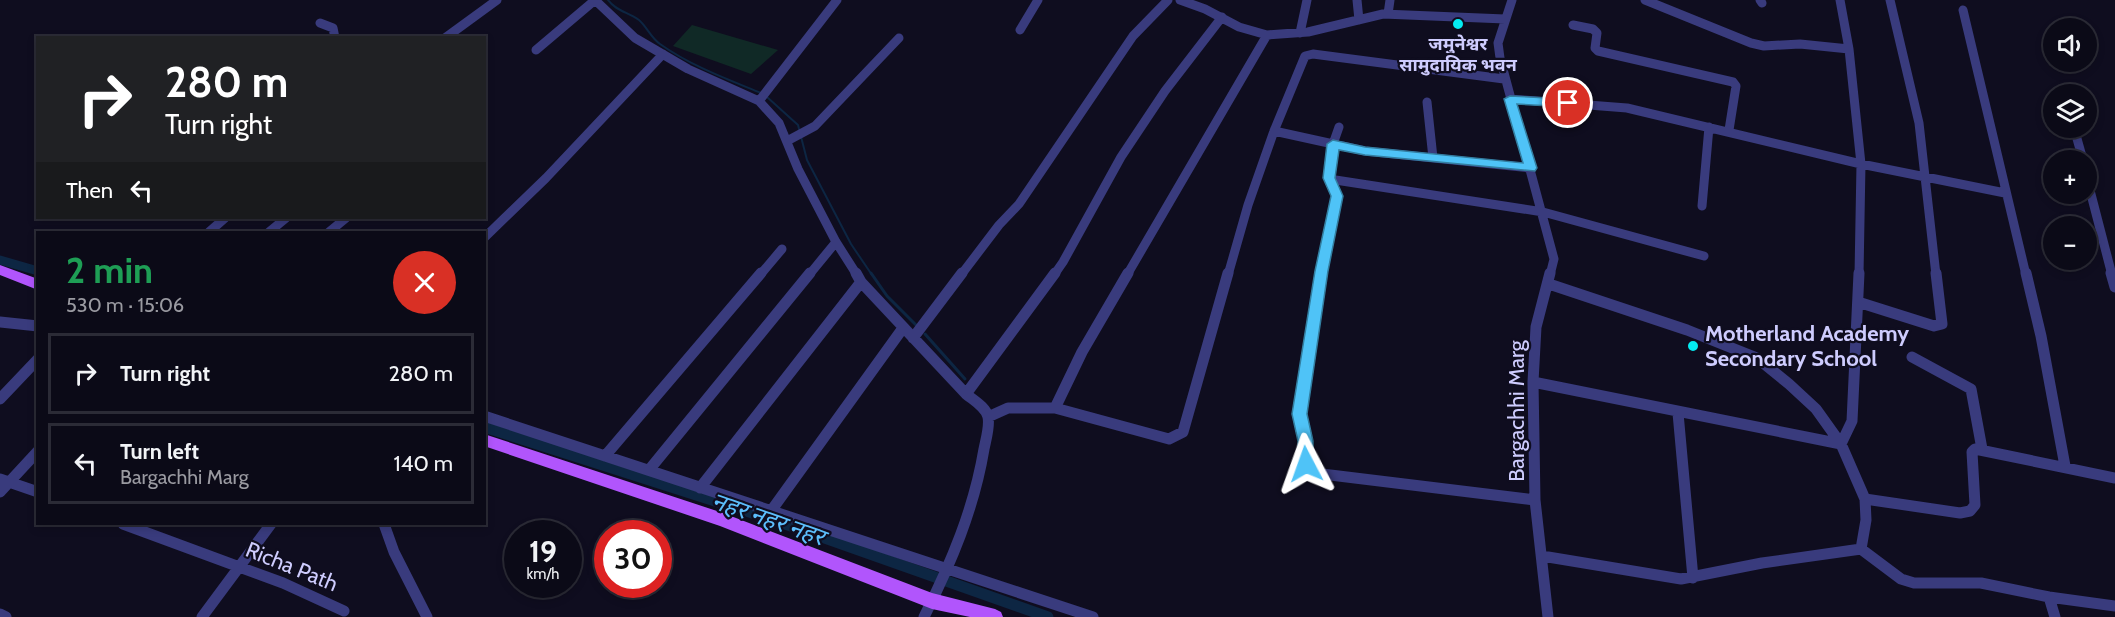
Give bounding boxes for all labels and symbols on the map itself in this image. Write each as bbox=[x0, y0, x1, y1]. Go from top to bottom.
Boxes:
marker: जमुनेश्वर सामुदायिक भवन bbox=[1451, 17, 1465, 31]
place label: जमुनेश्वर सामुदायिक भवन bbox=[1399, 33, 1518, 76]
pin bbox=[1542, 77, 1593, 128]
place label: Motherland Academy Secondary School bbox=[1705, 320, 1909, 372]
street label: Bargachhi Marg bbox=[1503, 339, 1530, 482]
marker: Motherland Academy Secondary School bbox=[1686, 339, 1700, 353]
position arrow bbox=[1274, 432, 1338, 496]
water label: नहर नहर नहर bbox=[708, 486, 832, 553]
speed limit sign: 30 bbox=[594, 520, 672, 598]
street label: Richa Path bbox=[242, 536, 342, 597]

